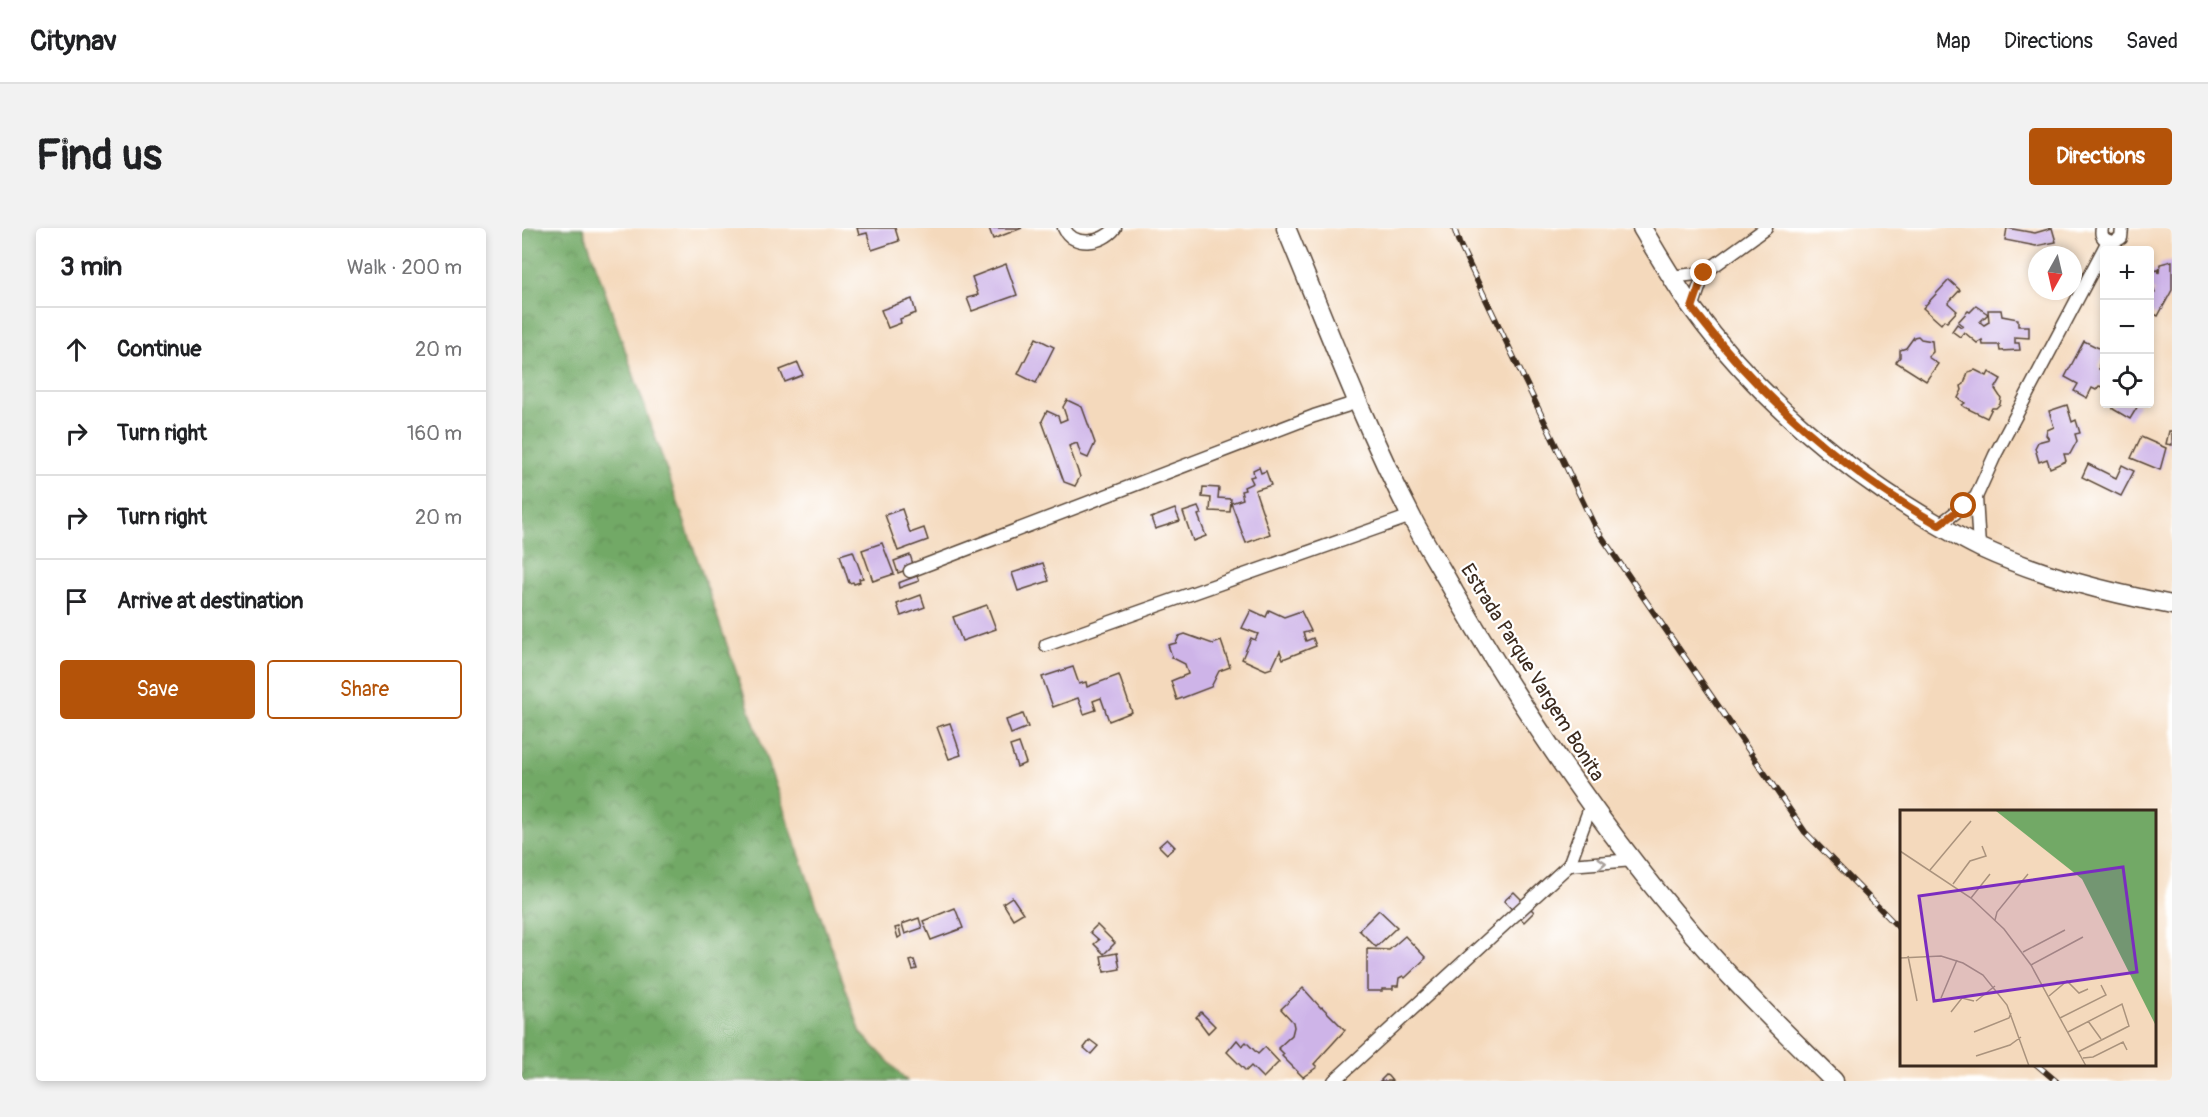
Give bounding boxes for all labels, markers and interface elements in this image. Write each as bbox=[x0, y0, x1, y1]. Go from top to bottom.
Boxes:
text: Citynav bbox=[30, 24, 117, 59]
text: Map bbox=[1936, 28, 1971, 55]
text: Directions bbox=[2004, 28, 2093, 55]
text: Saved bbox=[2126, 28, 2178, 55]
button: Directions bbox=[2029, 128, 2172, 185]
text: Find us bbox=[36, 130, 162, 182]
north arrow bbox=[2028, 246, 2082, 300]
map controls bbox=[2100, 246, 2154, 408]
button: + bbox=[2100, 246, 2154, 300]
text: 3 min bbox=[60, 251, 122, 283]
text: Walk · 200 m bbox=[347, 255, 462, 280]
route end bbox=[1690, 259, 1716, 285]
button: − bbox=[2100, 300, 2154, 354]
icon: ahead bbox=[60, 333, 93, 366]
text: Continue bbox=[117, 335, 201, 363]
text: 20 m bbox=[415, 337, 462, 362]
button: locate bbox=[2100, 354, 2154, 408]
icon: right bbox=[60, 417, 93, 450]
text: Turn right bbox=[117, 419, 207, 447]
text: 160 m bbox=[407, 421, 462, 446]
route start bbox=[1950, 492, 1976, 518]
icon: right bbox=[60, 501, 93, 534]
text: Turn right bbox=[117, 503, 207, 531]
text: 20 m bbox=[415, 505, 462, 530]
street label: Estrada Parque Vargem Bonita bbox=[1455, 559, 1610, 786]
icon: arrive bbox=[60, 585, 93, 618]
text: Arrive at destination bbox=[117, 587, 303, 615]
button: Save bbox=[60, 660, 255, 719]
button: Share bbox=[267, 660, 462, 719]
inset map bbox=[1900, 810, 2157, 1066]
one-way arrow bbox=[1597, 856, 1606, 869]

